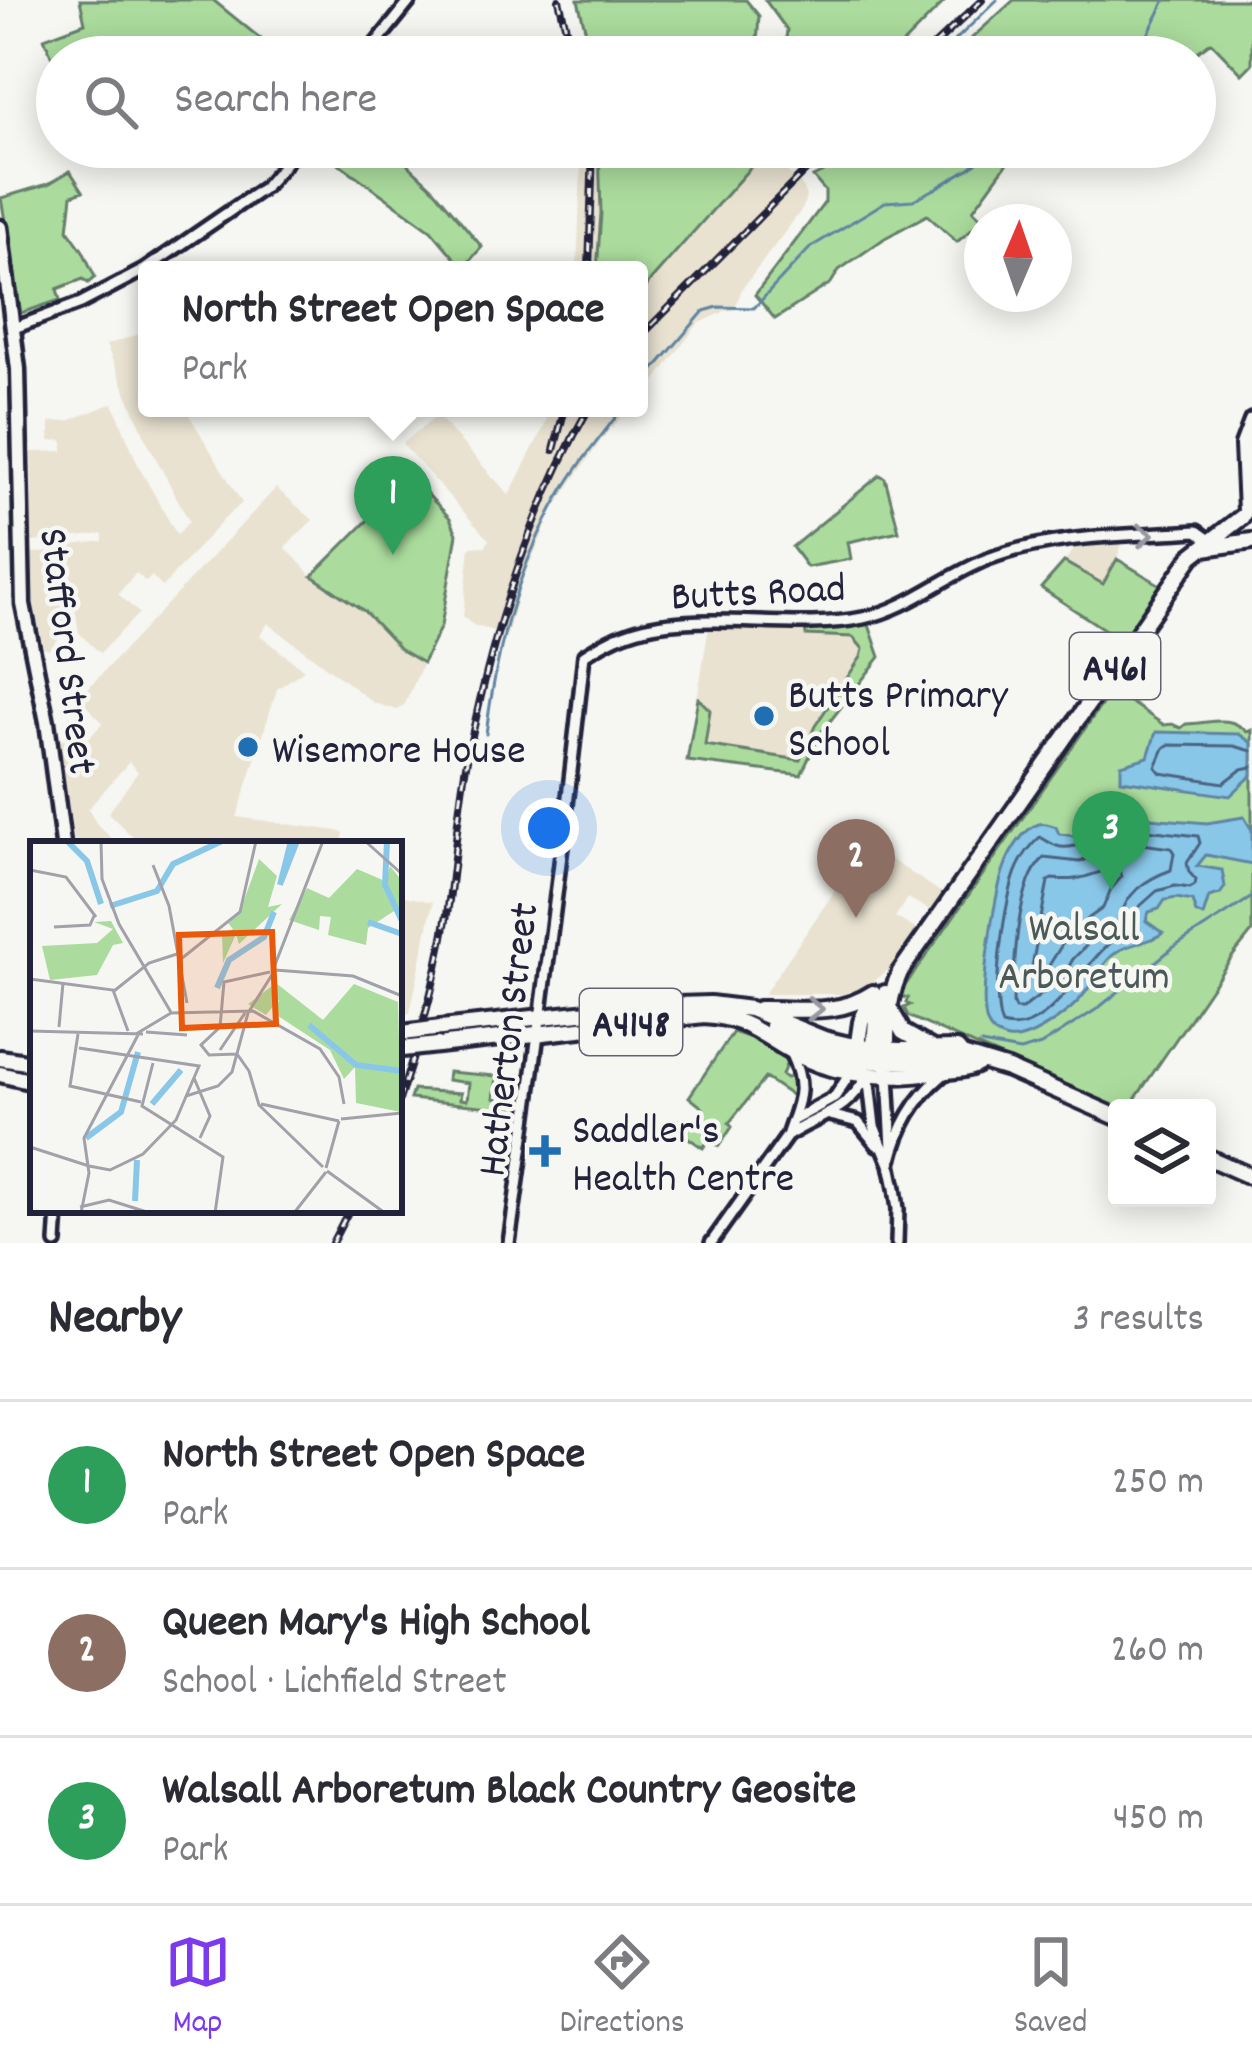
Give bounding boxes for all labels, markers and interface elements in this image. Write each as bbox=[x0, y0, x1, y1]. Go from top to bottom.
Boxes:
search box bbox=[36, 36, 1216, 168]
icon: search bbox=[78, 69, 144, 135]
text: Search here bbox=[174, 70, 377, 134]
north arrow bbox=[964, 204, 1072, 312]
popup bbox=[138, 261, 648, 417]
text: North Street Open Space bbox=[181, 280, 605, 344]
text: Park bbox=[181, 344, 248, 399]
pin: 1 bbox=[354, 456, 432, 555]
one-way arrow bbox=[1136, 523, 1155, 549]
street label: Stafford Street bbox=[19, 525, 109, 778]
street label: Butts Road bbox=[669, 561, 847, 631]
road number: A461 bbox=[1070, 633, 1160, 699]
place label: Butts Primary School bbox=[788, 669, 1009, 777]
marker: Butts Primary School bbox=[751, 703, 777, 729]
place label: Wisemore House bbox=[272, 724, 526, 784]
marker: Wisemore House bbox=[235, 734, 261, 760]
pin: 3 bbox=[1072, 791, 1150, 890]
your location bbox=[519, 798, 579, 858]
pin: 2 bbox=[817, 819, 895, 918]
inset map bbox=[30, 841, 402, 1213]
street label: Hatherton Street bbox=[465, 900, 558, 1180]
park label: Walsall Arboretum bbox=[998, 902, 1170, 1010]
road number: A4148 bbox=[580, 989, 682, 1055]
one-way arrow bbox=[807, 996, 825, 1022]
map controls bbox=[1108, 1099, 1216, 1207]
button: layers bbox=[1108, 1099, 1216, 1207]
place label: Saddler's Health Centre bbox=[572, 1104, 794, 1212]
marker: Saddler's Health Centre bbox=[529, 1135, 561, 1167]
text: Nearby bbox=[48, 1285, 181, 1357]
text: 3 results bbox=[1073, 1294, 1204, 1349]
text: North Street Open Space bbox=[162, 1425, 585, 1489]
text: 1 bbox=[83, 1457, 91, 1512]
text: 250 m bbox=[1112, 1457, 1204, 1512]
text: Park bbox=[162, 1489, 228, 1544]
text: Queen Mary's High School bbox=[162, 1593, 590, 1657]
text: 2 bbox=[78, 1625, 96, 1680]
text: 260 m bbox=[1111, 1625, 1204, 1680]
text: School · Lichfield Street bbox=[162, 1657, 507, 1712]
text: Walsall Arboretum Black Country Geosite bbox=[162, 1761, 856, 1825]
text: 3 bbox=[78, 1793, 96, 1848]
text: 450 m bbox=[1113, 1793, 1204, 1848]
text: Park bbox=[162, 1825, 228, 1880]
tab: Map bbox=[165, 1929, 231, 2048]
tab: Directions bbox=[560, 1929, 685, 2048]
tab: Saved bbox=[1014, 1929, 1087, 2048]

